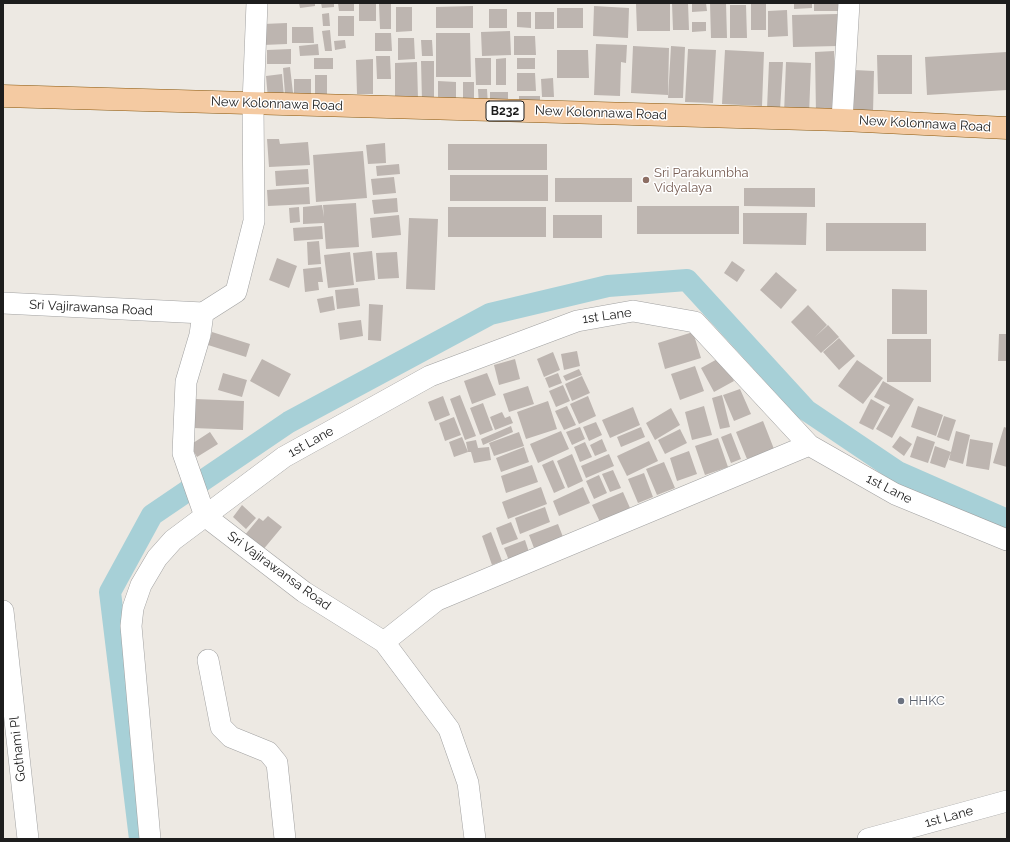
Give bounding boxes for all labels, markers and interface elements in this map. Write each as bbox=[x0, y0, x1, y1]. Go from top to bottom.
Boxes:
street label: New Kolonnawa Road bbox=[211, 94, 343, 114]
road number: B232 bbox=[486, 101, 524, 121]
street label: New Kolonnawa Road bbox=[535, 103, 667, 123]
street label: New Kolonnawa Road bbox=[859, 113, 991, 135]
place label: Sri Parakumbha Vidyalaya bbox=[654, 165, 749, 196]
marker: Sri Parakumbha Vidyalaya bbox=[641, 175, 651, 185]
street label: Sri Vajirawansa Road bbox=[29, 297, 153, 319]
street label: 1st Lane bbox=[581, 305, 633, 327]
street label: 1st Lane bbox=[286, 423, 336, 461]
street label: 1st Lane bbox=[863, 471, 915, 507]
street label: Sri Vajirawansa Road bbox=[224, 528, 334, 614]
place label: HHKC bbox=[909, 693, 945, 709]
marker: HHKC bbox=[896, 696, 906, 706]
street label: Gothami Pl bbox=[7, 716, 29, 782]
street label: 1st Lane bbox=[923, 803, 975, 831]

